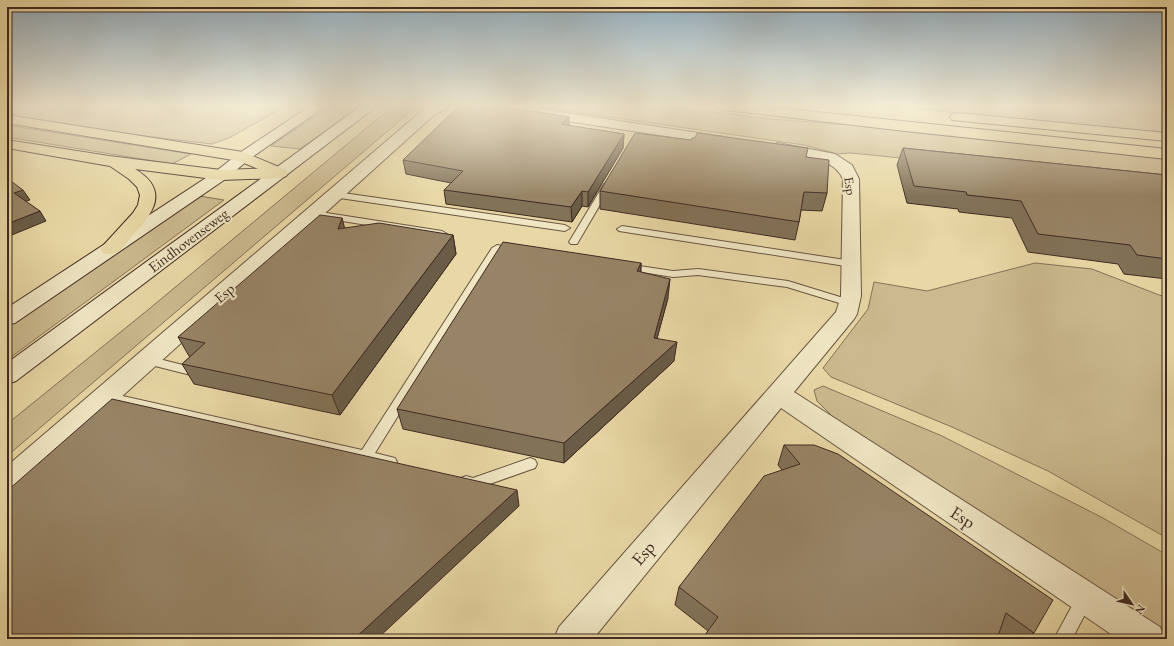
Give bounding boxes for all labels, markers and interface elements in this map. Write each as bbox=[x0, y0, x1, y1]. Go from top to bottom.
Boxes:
street label: Esp bbox=[840, 176, 860, 196]
street label: Eindhovenseweg bbox=[144, 203, 232, 276]
street label: Esp bbox=[210, 279, 238, 307]
street label: Esp bbox=[946, 500, 980, 534]
street label: Esp bbox=[626, 536, 660, 570]
north arrow bbox=[1112, 584, 1152, 624]
text: N bbox=[1132, 602, 1149, 617]

